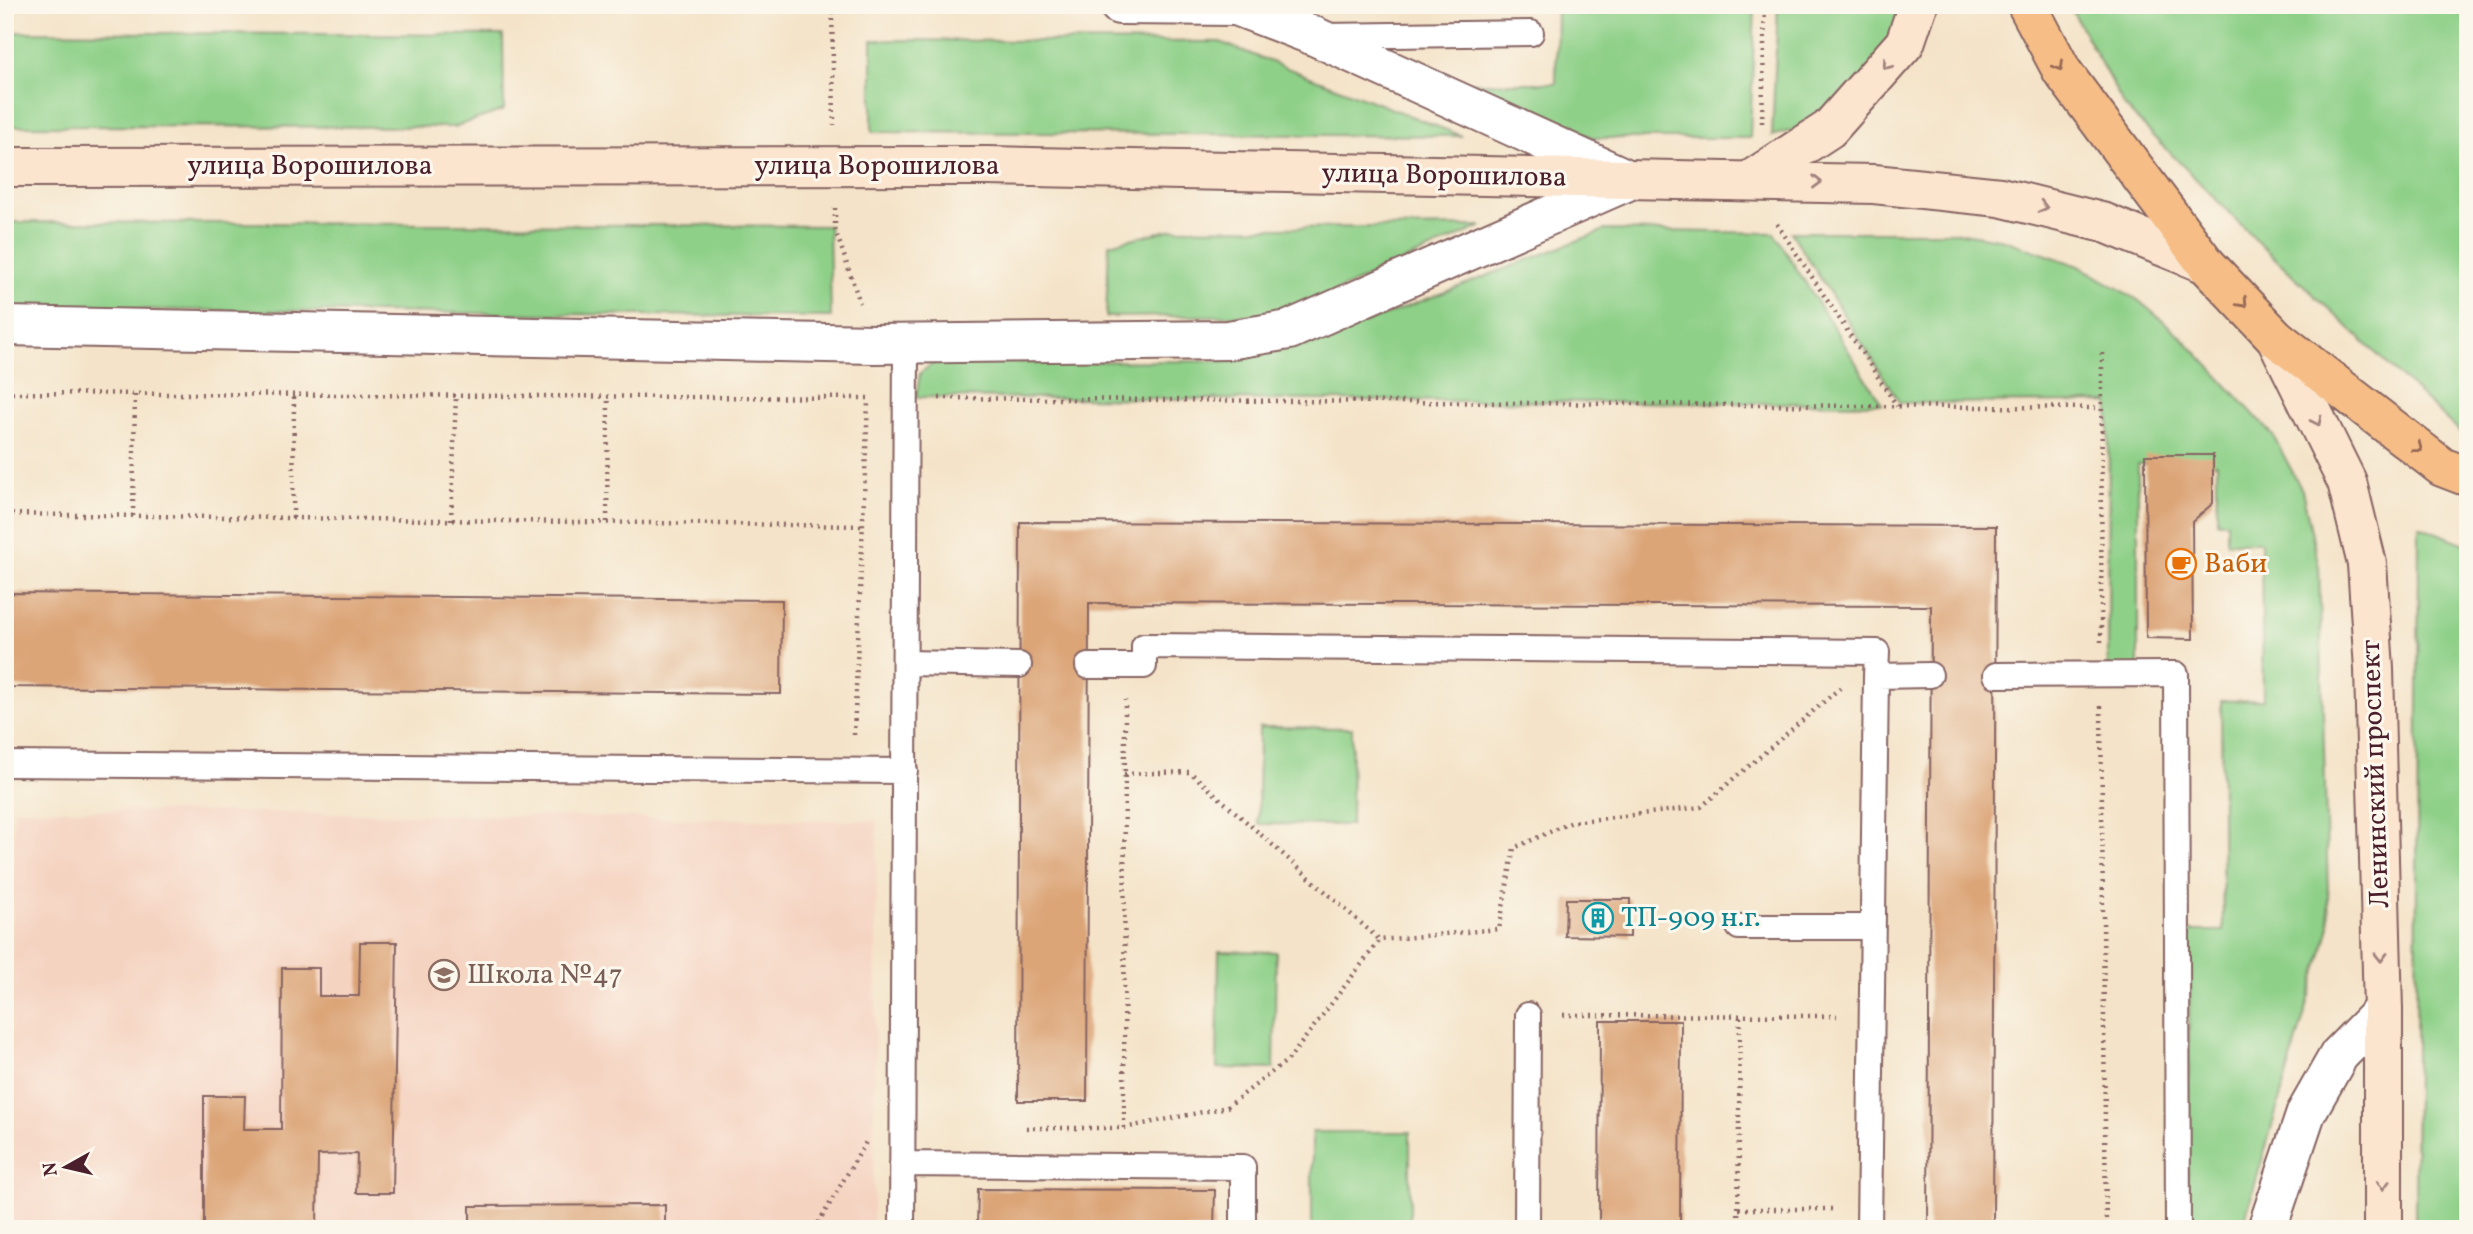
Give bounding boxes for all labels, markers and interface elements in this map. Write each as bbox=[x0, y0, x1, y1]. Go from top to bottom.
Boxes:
one-way arrow bbox=[1883, 56, 1895, 69]
one-way arrow bbox=[2051, 58, 2064, 71]
street label: улица Ворошилова bbox=[187, 147, 433, 186]
street label: улица Ворошилова bbox=[754, 147, 1000, 186]
street label: улица Ворошилова bbox=[1321, 154, 1567, 198]
one-way arrow bbox=[1812, 175, 1823, 190]
one-way arrow bbox=[2037, 199, 2049, 213]
one-way arrow bbox=[2235, 295, 2248, 308]
one-way arrow bbox=[2309, 414, 2323, 426]
one-way arrow bbox=[2410, 440, 2423, 453]
place label: Ваби bbox=[2204, 545, 2267, 584]
cafe icon: Ваби bbox=[2164, 547, 2198, 581]
street label: Ленинский проспект bbox=[2352, 639, 2400, 909]
place label: ТП-909 н.г. bbox=[1621, 899, 1761, 938]
building icon: ТП-909 н.г. bbox=[1581, 901, 1615, 935]
one-way arrow bbox=[2374, 952, 2389, 963]
place label: Школа №47 bbox=[467, 956, 623, 995]
school or university icon: Школа №47 bbox=[427, 958, 461, 992]
north arrow bbox=[32, 1132, 102, 1202]
text: N bbox=[37, 1160, 65, 1178]
one-way arrow bbox=[2375, 1180, 2391, 1191]

